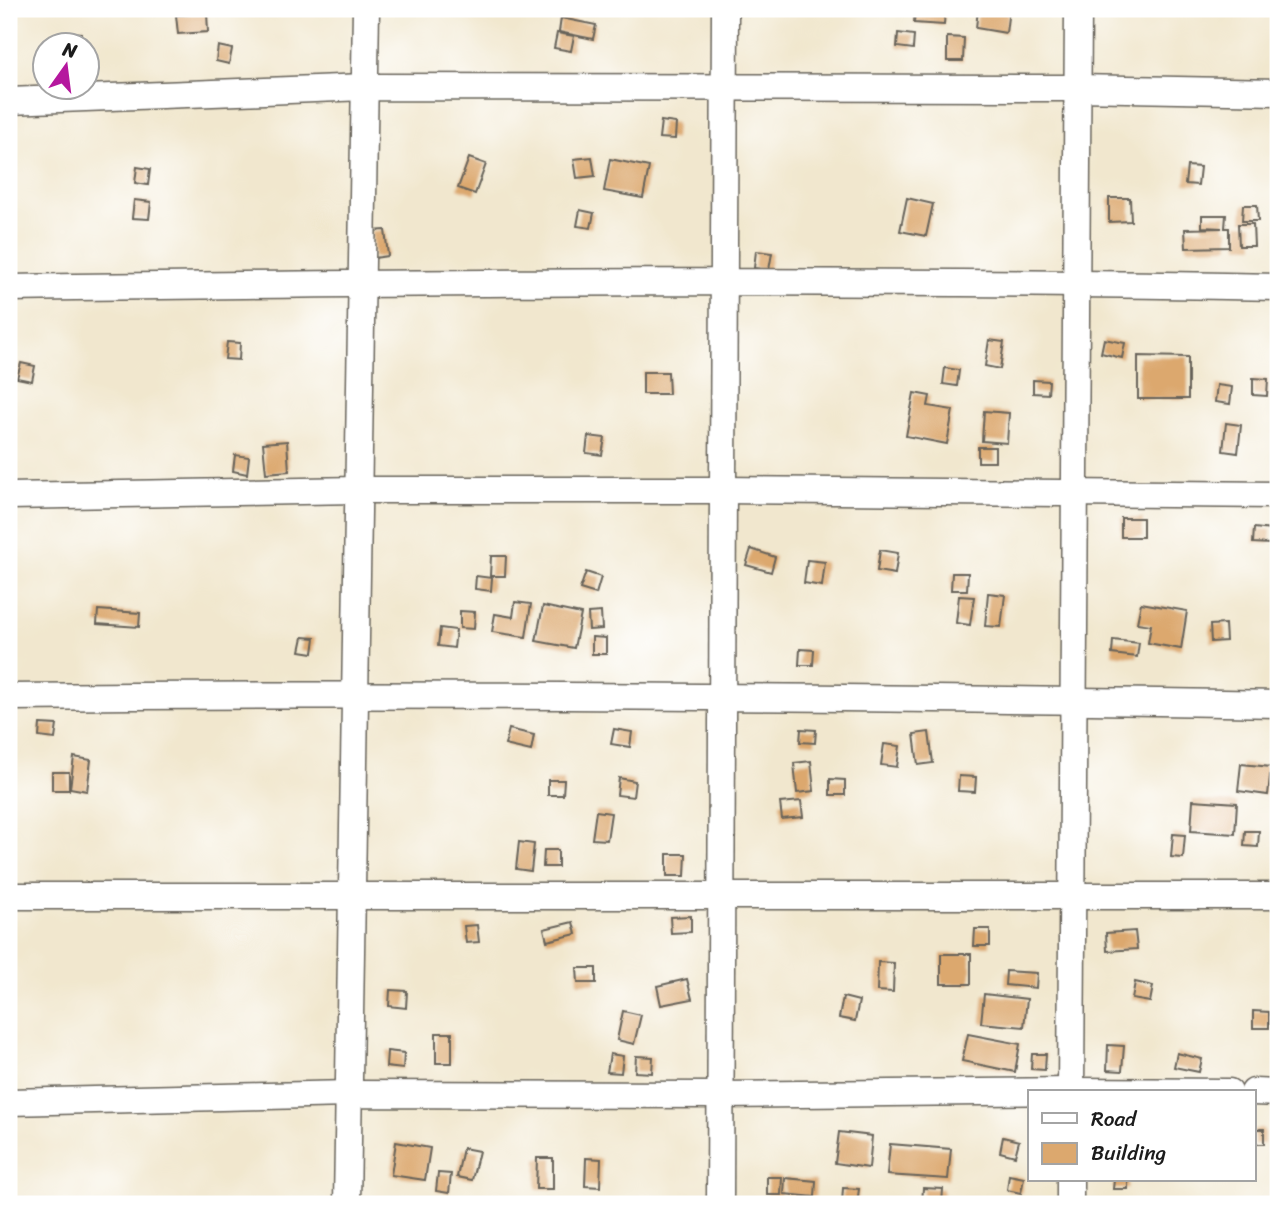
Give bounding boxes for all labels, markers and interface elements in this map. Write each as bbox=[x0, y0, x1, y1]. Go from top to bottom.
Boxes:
north arrow bbox=[32, 32, 102, 102]
text: N bbox=[59, 32, 81, 68]
legend bbox=[1028, 1090, 1256, 1182]
text: Road bbox=[1091, 1100, 1138, 1138]
text: Building bbox=[1091, 1134, 1167, 1172]

